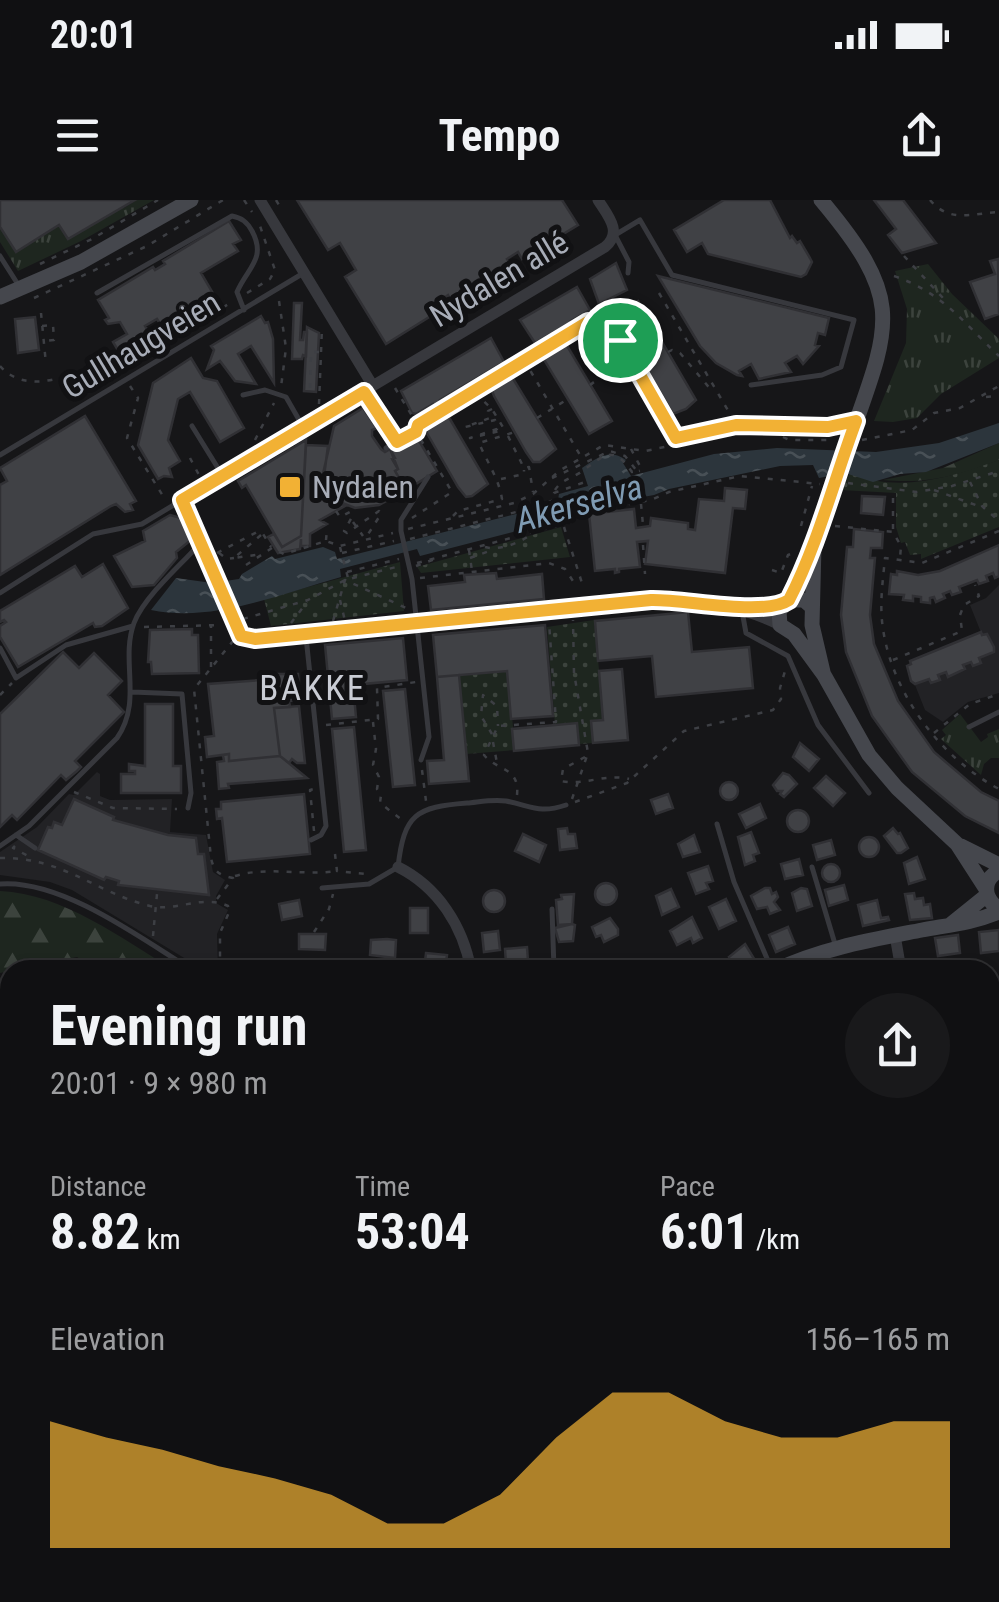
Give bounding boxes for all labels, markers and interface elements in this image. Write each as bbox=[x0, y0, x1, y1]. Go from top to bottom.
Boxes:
text: 20:01 bbox=[50, 13, 137, 57]
icon: menu bbox=[50, 108, 105, 163]
icon: share bbox=[894, 108, 949, 163]
text: Tempo bbox=[438, 109, 561, 162]
street label: Nydalen allé bbox=[423, 223, 575, 335]
street label: Gullhaugveien bbox=[55, 283, 227, 407]
pin bbox=[578, 298, 663, 383]
icon: arrive bbox=[593, 313, 648, 368]
water label: Akerselva bbox=[509, 466, 647, 542]
place label: Nydalen bbox=[312, 468, 414, 506]
marker: Nydalen bbox=[277, 474, 303, 500]
district label: BAKKE bbox=[259, 668, 367, 709]
button: share bbox=[845, 993, 950, 1098]
text: Evening run bbox=[50, 994, 308, 1058]
text: 20:01 · 9 × 980 m bbox=[50, 1064, 268, 1102]
text: Distance bbox=[50, 1170, 147, 1203]
text: Time bbox=[355, 1170, 410, 1203]
text: Pace bbox=[660, 1170, 715, 1203]
text: 8.82 bbox=[50, 1203, 140, 1261]
text: 53:04 bbox=[355, 1203, 470, 1261]
text: 6:01 bbox=[660, 1203, 749, 1261]
text: km bbox=[140, 1223, 180, 1256]
text: /km bbox=[749, 1223, 800, 1256]
text: Elevation bbox=[50, 1320, 165, 1358]
text: 156–165 m bbox=[805, 1320, 950, 1358]

